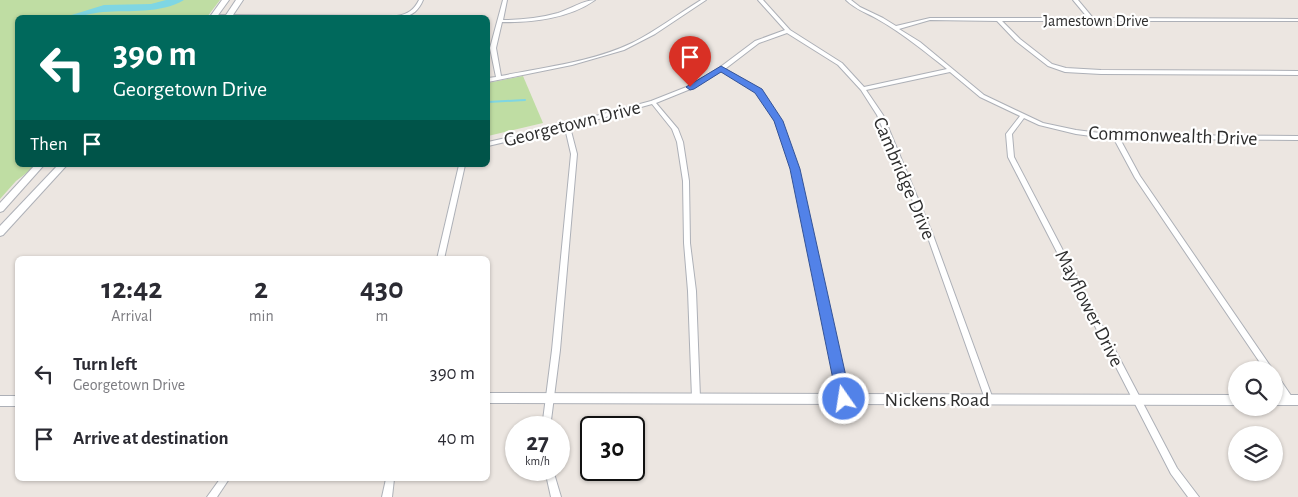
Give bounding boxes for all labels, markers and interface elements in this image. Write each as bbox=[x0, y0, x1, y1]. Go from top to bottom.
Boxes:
street label: Jamestown Drive bbox=[1043, 13, 1149, 29]
icon: left bbox=[30, 35, 95, 100]
pin bbox=[669, 36, 711, 87]
text: 390 m bbox=[113, 37, 197, 72]
icon: arrive bbox=[676, 43, 704, 71]
text: Georgetown Drive bbox=[113, 78, 267, 100]
street label: Georgetown Drive bbox=[502, 97, 643, 151]
street label: Cambridge Drive bbox=[869, 114, 939, 243]
street label: Commonwealth Drive bbox=[1088, 123, 1258, 149]
icon: arrive bbox=[78, 130, 106, 158]
text: Then bbox=[30, 135, 68, 154]
street label: Mayflower Drive bbox=[1051, 247, 1127, 370]
text: 12:42 bbox=[101, 274, 162, 304]
text: 2 bbox=[254, 274, 268, 304]
text: 430 bbox=[360, 274, 404, 304]
text: Arrival bbox=[111, 308, 152, 324]
text: min bbox=[249, 308, 274, 324]
text: m bbox=[375, 308, 388, 324]
text: Turn left bbox=[73, 355, 137, 374]
icon: left bbox=[30, 360, 58, 388]
map controls bbox=[1228, 361, 1283, 481]
button: search bbox=[1228, 361, 1283, 416]
text: 390 m bbox=[430, 364, 475, 383]
position arrow bbox=[817, 372, 869, 424]
text: Georgetown Drive bbox=[73, 377, 185, 393]
street label: Nickens Road bbox=[884, 390, 990, 410]
speed limit sign: 30 bbox=[580, 416, 645, 481]
icon: arrive bbox=[30, 425, 58, 453]
button: layers bbox=[1228, 426, 1283, 481]
text: Arrive at destination bbox=[73, 429, 229, 448]
text: 40 m bbox=[437, 429, 475, 448]
text: 27 bbox=[526, 430, 549, 455]
text: km/h bbox=[525, 455, 550, 467]

